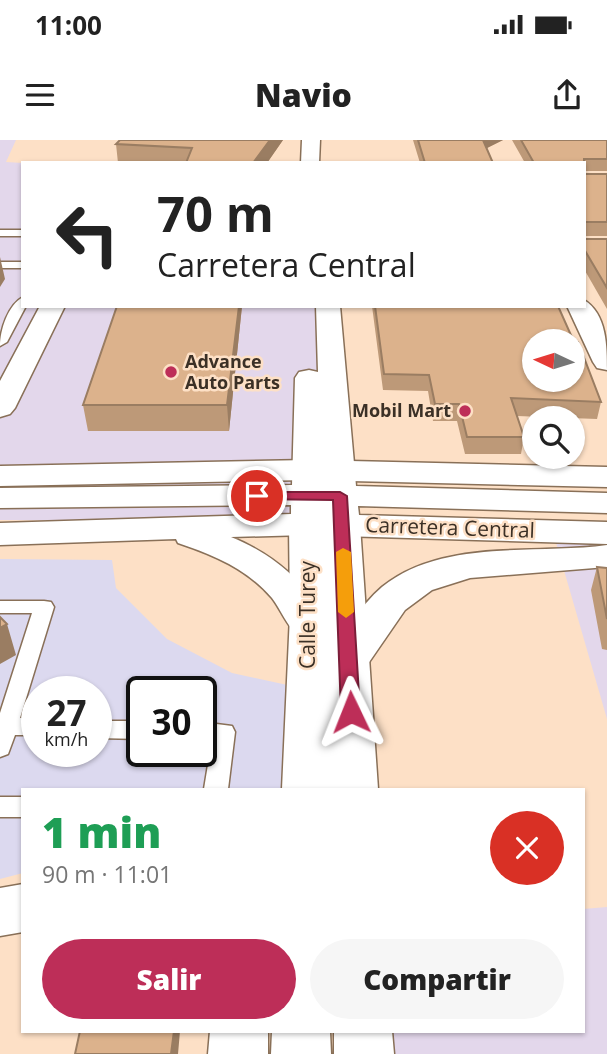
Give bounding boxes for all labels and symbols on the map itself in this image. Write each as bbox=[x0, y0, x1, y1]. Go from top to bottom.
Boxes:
north arrow bbox=[522, 329, 584, 392]
place label: Advance Auto Parts bbox=[185, 349, 280, 394]
marker: Advance Auto Parts bbox=[163, 364, 179, 380]
place label: Mobil Mart bbox=[352, 398, 451, 422]
marker: Mobil Mart bbox=[457, 403, 473, 419]
pin bbox=[227, 466, 287, 526]
street label: Carretera Central bbox=[365, 510, 535, 544]
street label: Calle Turey bbox=[293, 560, 321, 669]
position arrow bbox=[314, 675, 388, 749]
speed limit sign: 30 bbox=[126, 676, 217, 767]

